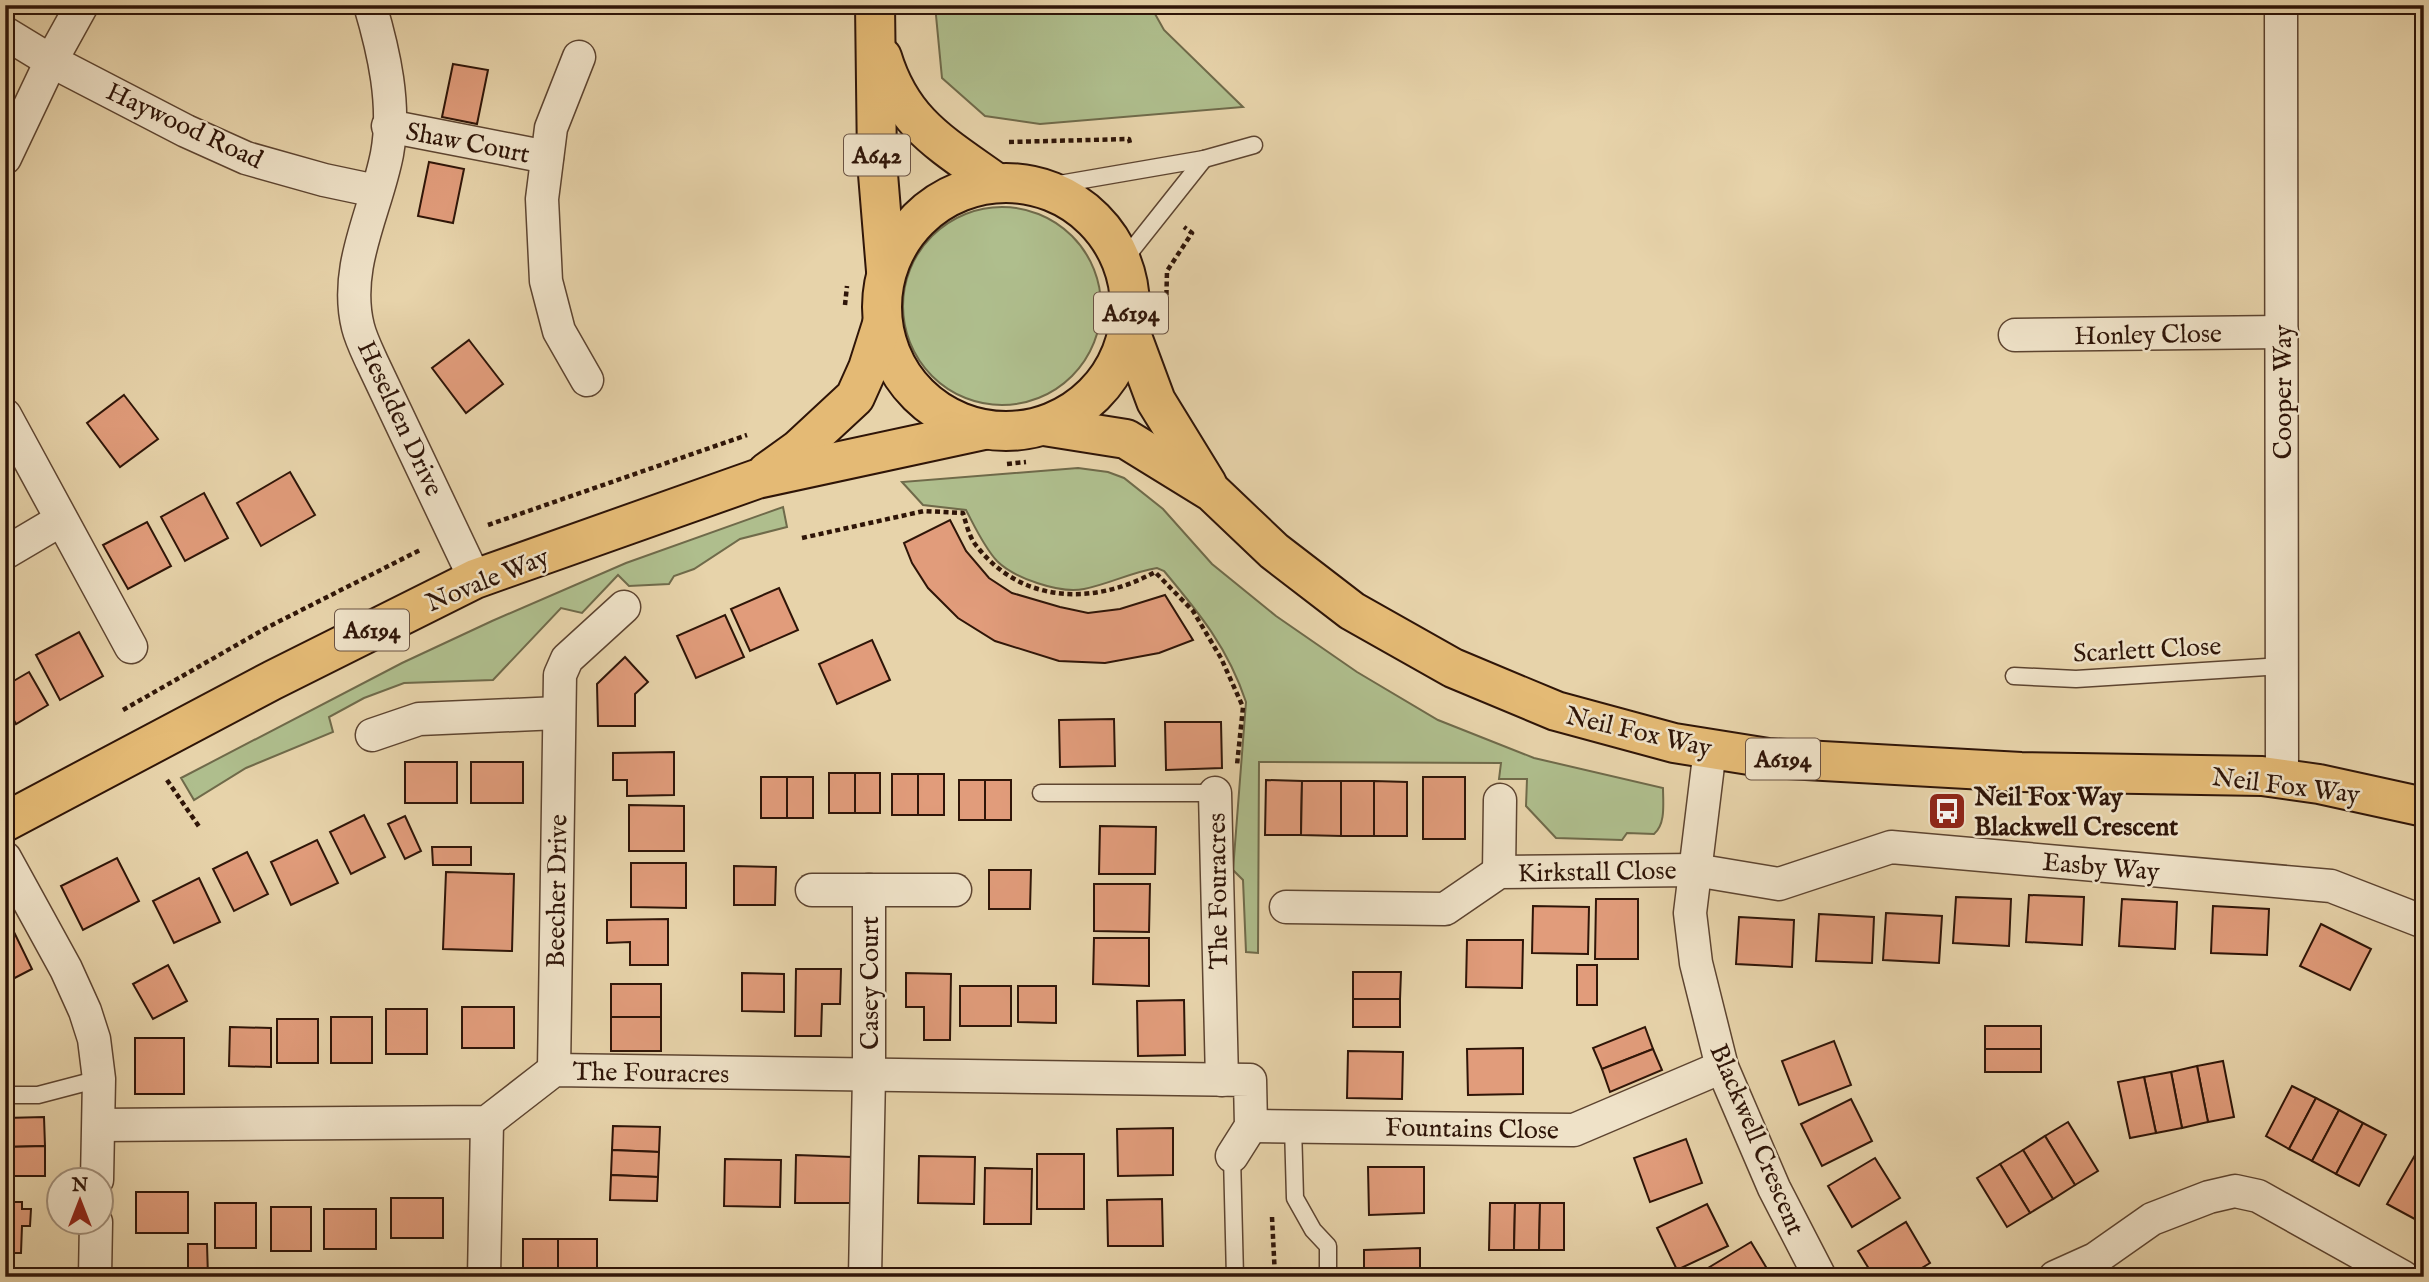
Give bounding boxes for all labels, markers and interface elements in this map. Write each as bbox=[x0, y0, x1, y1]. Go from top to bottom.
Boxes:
street label: Haywood Road bbox=[101, 76, 268, 177]
street label: Shaw Court bbox=[403, 115, 532, 172]
road number: A642 bbox=[844, 134, 910, 176]
road number: A6194 bbox=[1094, 292, 1168, 334]
street label: Honley Close bbox=[2074, 318, 2222, 353]
street label: Cooper Way bbox=[2267, 324, 2300, 459]
street label: Heselden Drive bbox=[349, 336, 450, 502]
street label: Novale Way bbox=[421, 541, 554, 620]
road number: A6194 bbox=[335, 610, 409, 650]
street label: Scarlett Close bbox=[2072, 630, 2222, 671]
street label: Neil Fox Way bbox=[1562, 700, 1715, 765]
road number: A6194 bbox=[1746, 738, 1820, 780]
street label: Neil Fox Way bbox=[2210, 761, 2362, 812]
place label: Neil Fox Way Blackwell Crescent bbox=[1973, 781, 2178, 844]
bus stop icon: Neil Fox Way Blackwell Crescent bbox=[1926, 790, 1968, 832]
street label: The Fouracres bbox=[1201, 812, 1236, 970]
street label: Beecher Drive bbox=[540, 814, 575, 968]
street label: Easby Way bbox=[2041, 846, 2161, 889]
street label: Kirkstall Close bbox=[1517, 855, 1677, 890]
street label: Casey Court bbox=[854, 916, 887, 1050]
street label: Blackwell Crescent bbox=[1702, 1039, 1812, 1240]
street label: The Fouracres bbox=[572, 1056, 730, 1091]
street label: Fountains Close bbox=[1385, 1111, 1559, 1148]
north arrow bbox=[46, 1166, 116, 1236]
text: N bbox=[71, 1174, 89, 1198]

